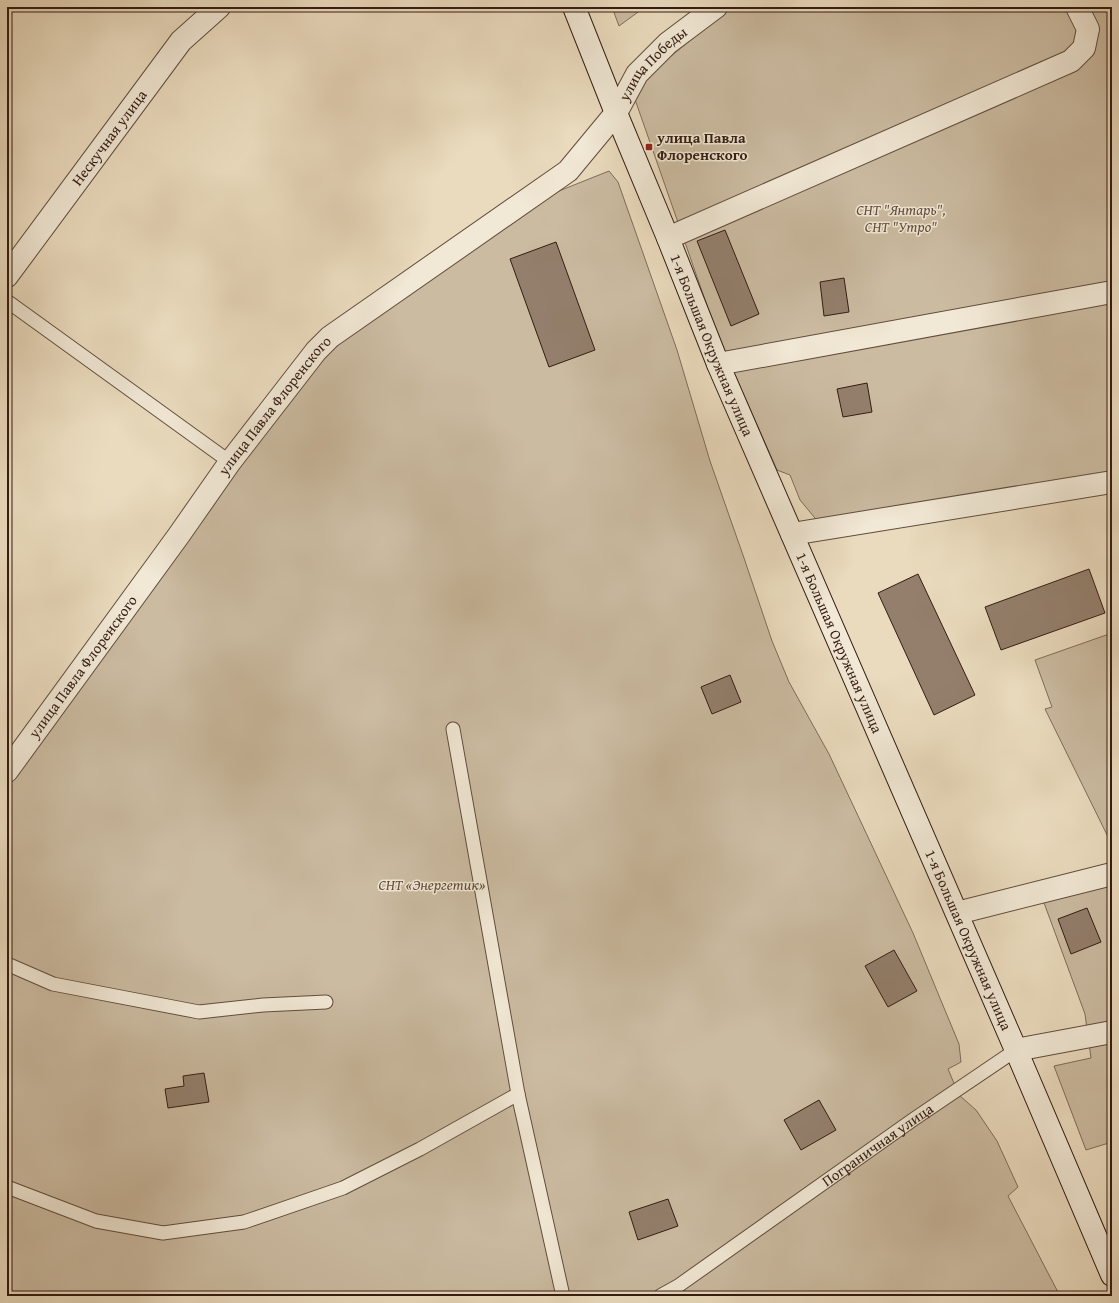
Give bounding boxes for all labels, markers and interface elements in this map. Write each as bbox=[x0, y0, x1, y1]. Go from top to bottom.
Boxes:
street label: улица Победы bbox=[613, 21, 692, 105]
street label: Нескучная улица bbox=[66, 85, 152, 190]
place label: улица Павла Флоренского bbox=[656, 127, 747, 165]
marker: улица Павла Флоренского bbox=[644, 142, 654, 152]
park label: СНТ "Янтарь", СНТ "Утро" bbox=[856, 199, 946, 237]
street label: 1-я Большая Окружная улица bbox=[665, 251, 759, 440]
street label: улица Павла Флоренского bbox=[212, 330, 336, 480]
street label: 1-я Большая Окружная улица bbox=[791, 549, 888, 737]
street label: улица Павла Флоренского bbox=[23, 590, 142, 743]
street label: 1-я Большая Окружная улица bbox=[920, 846, 1018, 1034]
park label: СНТ «Энергетик» bbox=[378, 874, 486, 895]
street label: Пограничная улица bbox=[817, 1098, 938, 1191]

